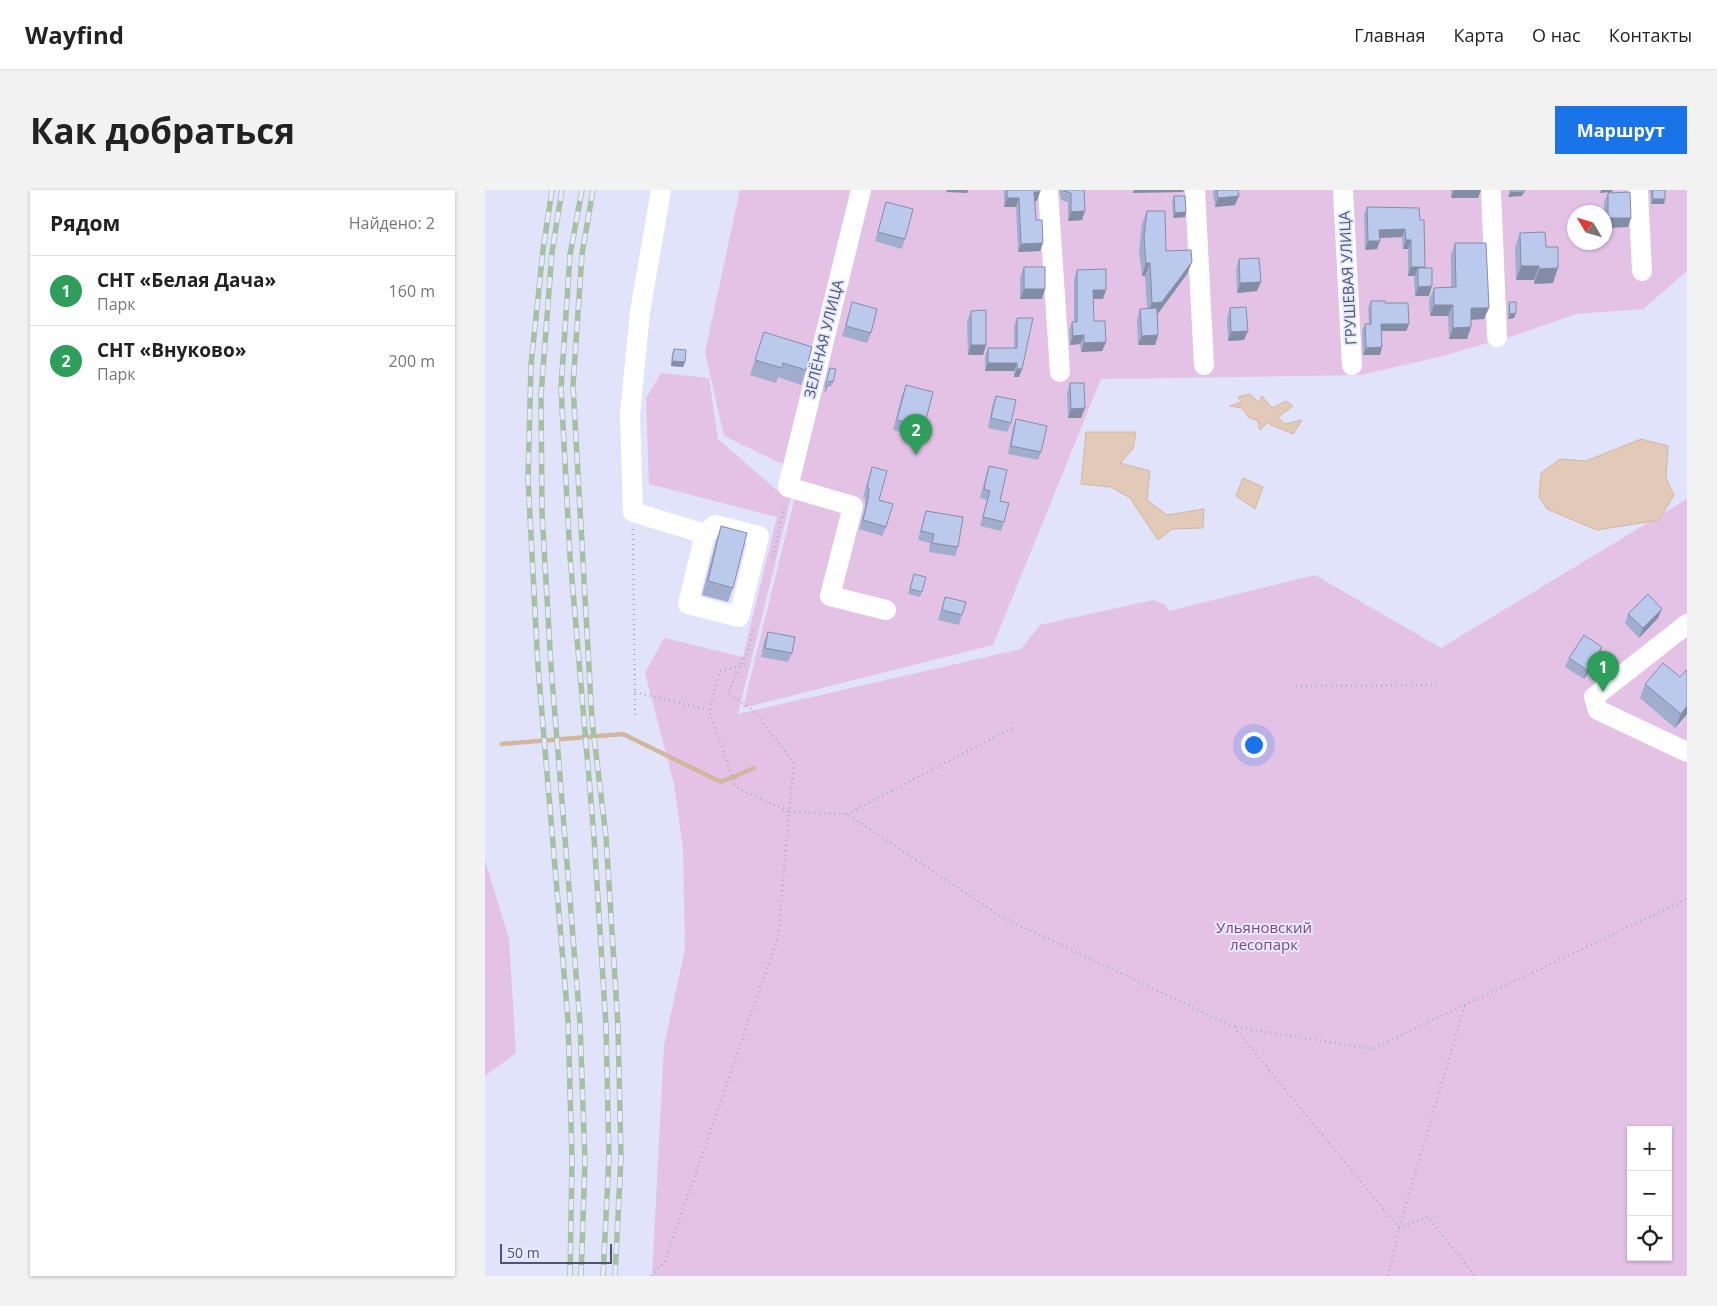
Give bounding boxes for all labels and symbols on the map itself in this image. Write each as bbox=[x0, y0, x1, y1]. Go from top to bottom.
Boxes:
north arrow bbox=[1567, 205, 1612, 250]
street label: ГРУШЕВАЯ УЛИЦА bbox=[1333, 210, 1360, 346]
street label: ЗЕЛЁНАЯ УЛИЦА bbox=[799, 277, 848, 400]
pin: 2 bbox=[900, 414, 932, 455]
pin: 1 bbox=[1587, 651, 1619, 692]
your location bbox=[1241, 732, 1267, 758]
park label: Ульяновский лесопарк bbox=[1216, 917, 1312, 954]
scale bar bbox=[500, 1241, 613, 1264]

